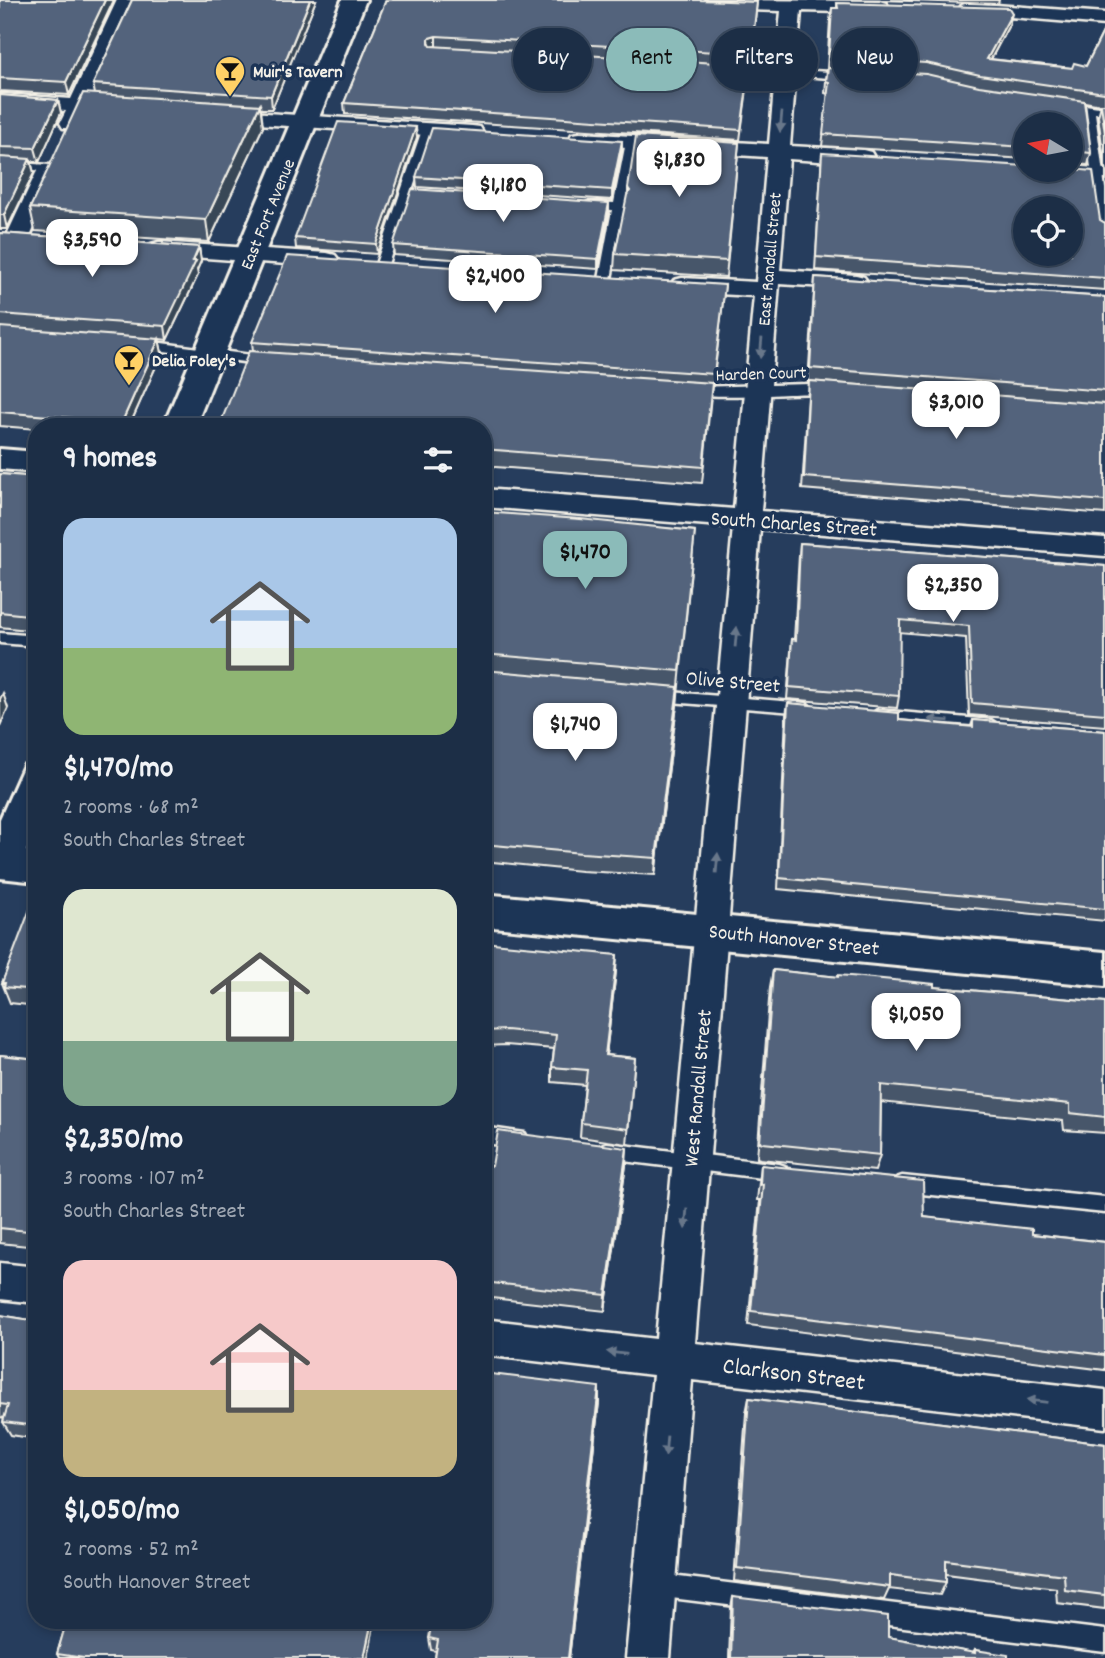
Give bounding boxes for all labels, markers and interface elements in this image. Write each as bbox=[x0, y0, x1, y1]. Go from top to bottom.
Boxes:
chip: Buy bbox=[513, 28, 592, 91]
chip: Rent bbox=[606, 28, 697, 91]
chip: Filters bbox=[711, 28, 818, 91]
chip: New bbox=[832, 28, 918, 91]
bar icon: Muir's Tavern bbox=[213, 54, 247, 98]
place label: Muir's Tavern bbox=[253, 61, 343, 86]
one-way arrow bbox=[775, 111, 786, 133]
north arrow bbox=[1013, 112, 1083, 182]
map controls bbox=[1013, 112, 1083, 266]
pin: $1,830 bbox=[622, 140, 736, 199]
text: $1,830 bbox=[652, 145, 706, 178]
street label: East Fort Avenue bbox=[236, 156, 303, 274]
pin: $1,180 bbox=[446, 164, 560, 224]
text: $1,180 bbox=[479, 170, 527, 203]
street label: East Randall Street bbox=[753, 191, 790, 327]
button: locate bbox=[1013, 196, 1083, 266]
pin: $3,590 bbox=[35, 219, 149, 279]
text: $3,590 bbox=[62, 225, 122, 258]
pin: $2,400 bbox=[438, 256, 552, 315]
text: $2,400 bbox=[465, 261, 525, 294]
one-way arrow bbox=[755, 337, 766, 359]
bar icon: Delia Foley's bbox=[112, 343, 146, 387]
place label: Delia Foley's bbox=[152, 350, 236, 375]
street label: Harden Court bbox=[715, 361, 807, 390]
pin: $3,010 bbox=[899, 382, 1013, 441]
text: $3,010 bbox=[928, 387, 984, 420]
text: 9 homes bbox=[63, 439, 157, 482]
icon: filters bbox=[419, 441, 457, 479]
street label: South Charles Street bbox=[710, 505, 878, 547]
pin: $1,470 bbox=[528, 532, 642, 591]
text: $1,470 bbox=[559, 537, 611, 570]
icon: home bbox=[197, 563, 323, 689]
pin: $2,350 bbox=[896, 564, 1010, 624]
text: $2,350 bbox=[923, 570, 983, 603]
one-way arrow bbox=[731, 625, 742, 647]
street label: Olive Street bbox=[684, 665, 781, 703]
pin: $1,740 bbox=[518, 704, 632, 763]
text: $1,740 bbox=[549, 709, 601, 742]
one-way arrow bbox=[928, 714, 950, 725]
text: $1,470/mo bbox=[63, 749, 173, 792]
text: 2 rooms · 68 m² bbox=[63, 792, 199, 825]
text: South Charles Street bbox=[63, 825, 245, 858]
one-way arrow bbox=[712, 852, 723, 874]
street label: South Hanover Street bbox=[707, 918, 881, 966]
icon: home bbox=[197, 934, 323, 1060]
pin: $1,050 bbox=[859, 993, 973, 1053]
text: $1,050 bbox=[888, 999, 944, 1032]
street label: West Randall Street bbox=[678, 1008, 722, 1168]
text: $2,350/mo bbox=[63, 1120, 183, 1163]
text: 3 rooms · 107 m² bbox=[63, 1163, 205, 1196]
text: South Charles Street bbox=[63, 1196, 245, 1229]
one-way arrow bbox=[680, 1208, 691, 1230]
icon: home bbox=[197, 1305, 323, 1431]
one-way arrow bbox=[605, 1347, 627, 1358]
street label: Clarkson Street bbox=[720, 1350, 867, 1402]
one-way arrow bbox=[1026, 1396, 1048, 1407]
one-way arrow bbox=[660, 1435, 671, 1457]
text: $1,050/mo bbox=[63, 1491, 180, 1534]
text: 2 rooms · 52 m² bbox=[63, 1534, 199, 1567]
text: South Hanover Street bbox=[63, 1567, 250, 1600]

